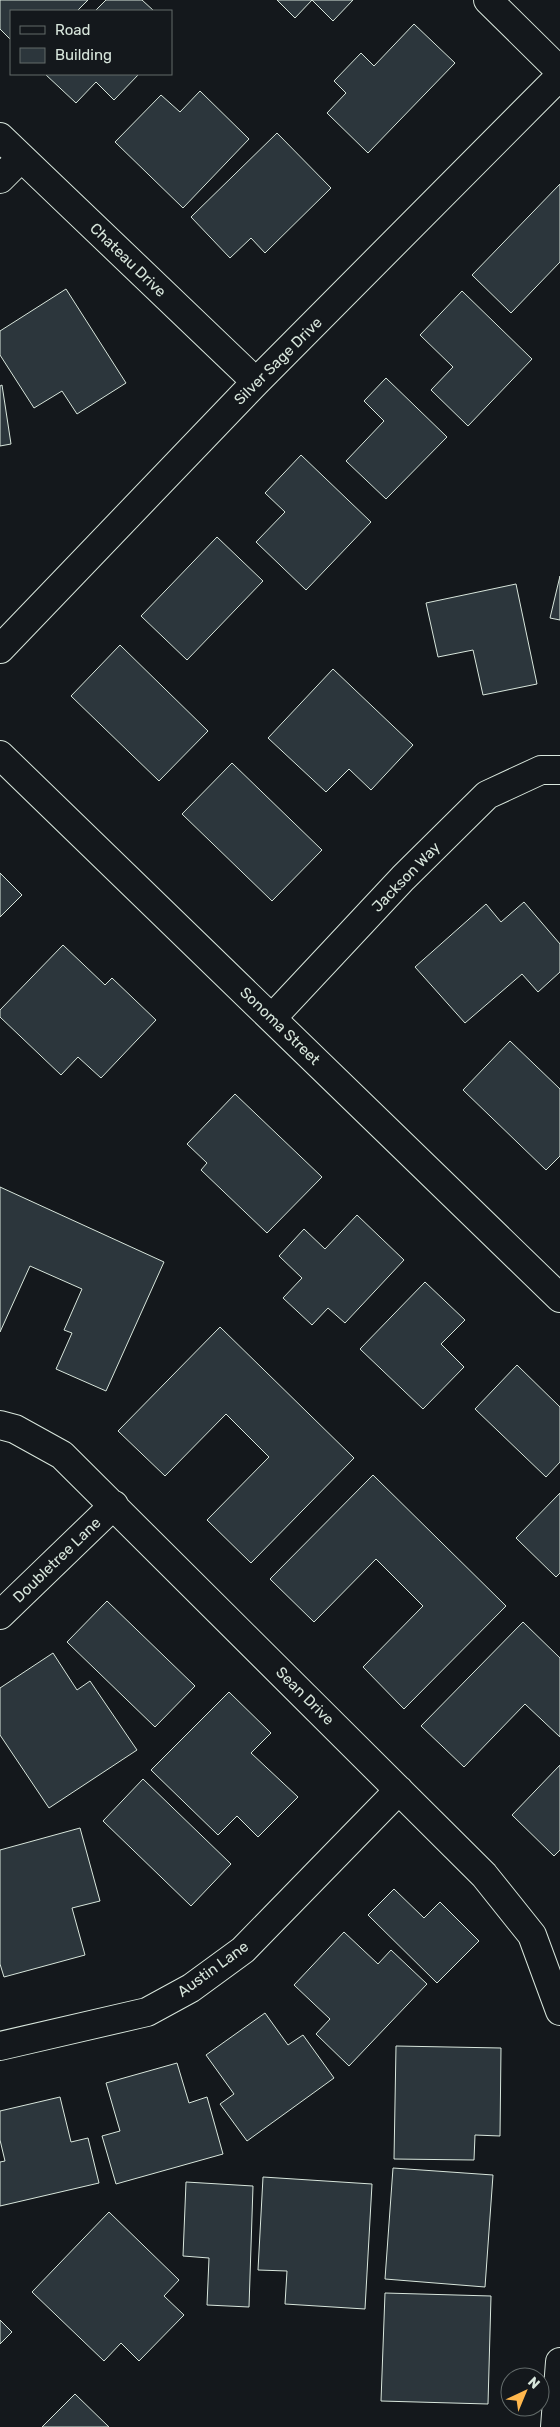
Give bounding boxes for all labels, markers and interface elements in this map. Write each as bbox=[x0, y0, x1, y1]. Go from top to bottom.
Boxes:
legend bbox=[10, 10, 172, 75]
text: Road bbox=[55, 21, 91, 39]
text: Building bbox=[55, 46, 112, 64]
street label: Chateau Drive bbox=[86, 219, 170, 301]
street label: Silver Sage Drive bbox=[230, 313, 326, 409]
street label: Jackson Way bbox=[368, 838, 444, 916]
street label: Sonoma Street bbox=[236, 983, 324, 1069]
street label: Doubletree Lane bbox=[9, 1514, 105, 1606]
street label: Sean Drive bbox=[272, 1663, 338, 1729]
street label: Austin Lane bbox=[174, 1937, 252, 2001]
north arrow bbox=[500, 2367, 550, 2417]
text: N bbox=[524, 2373, 543, 2393]

